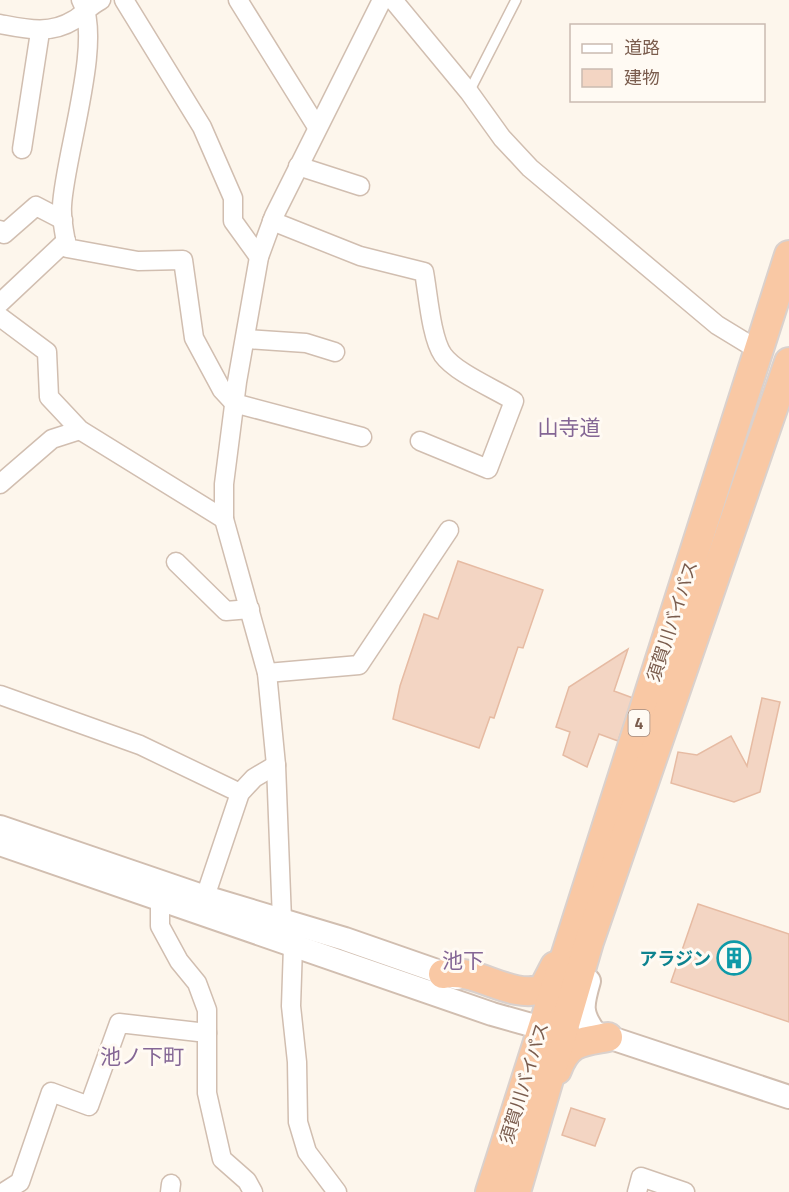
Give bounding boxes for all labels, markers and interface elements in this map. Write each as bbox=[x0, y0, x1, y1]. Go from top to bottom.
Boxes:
legend bbox=[570, 24, 765, 102]
text: 道路 bbox=[624, 34, 660, 61]
text: 建物 bbox=[624, 64, 660, 91]
district label: 山寺道 bbox=[538, 411, 601, 443]
street label: 須賀川バイパス bbox=[640, 557, 704, 685]
road number: 4 bbox=[628, 710, 650, 736]
building icon: アラジン bbox=[716, 940, 752, 976]
district label: 池下 bbox=[442, 944, 484, 976]
place label: アラジン bbox=[639, 945, 711, 972]
street label: 須賀川バイパス bbox=[493, 1019, 555, 1147]
district label: 池ノ下町 bbox=[100, 1040, 184, 1072]

